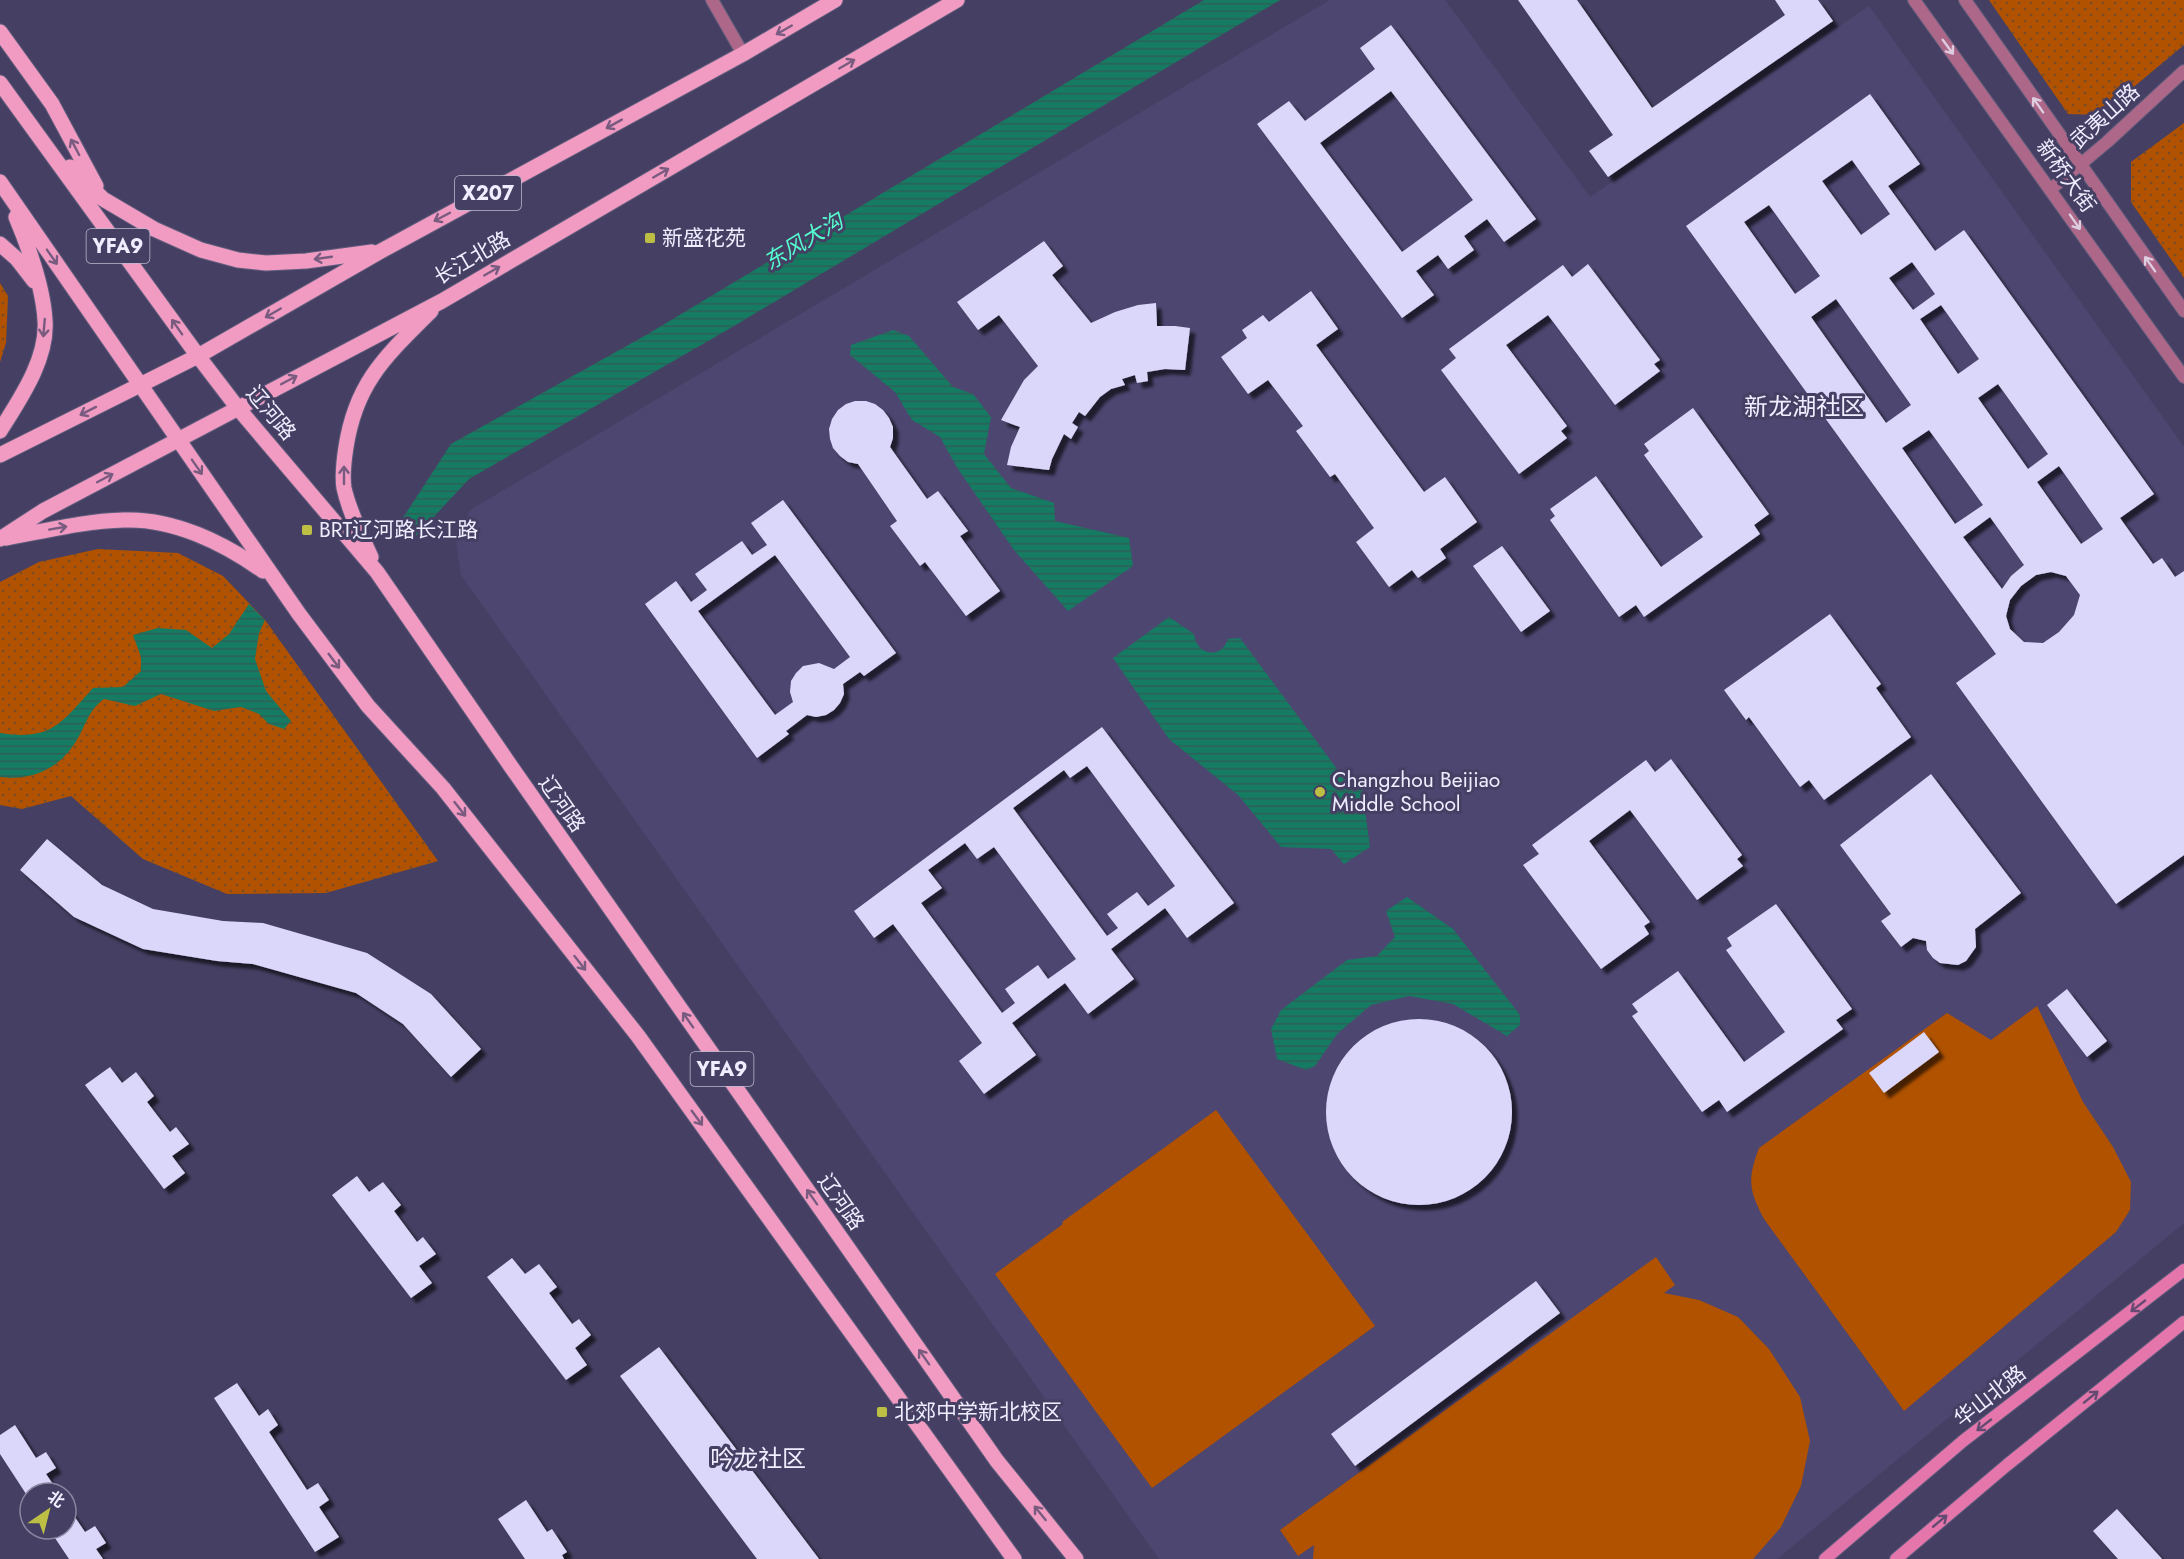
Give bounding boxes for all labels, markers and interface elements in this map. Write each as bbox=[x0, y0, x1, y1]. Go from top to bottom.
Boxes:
one-way arrow bbox=[776, 24, 793, 36]
one-way arrow bbox=[1942, 39, 1954, 55]
one-way arrow bbox=[838, 58, 855, 70]
street label: 武夷山路 bbox=[2064, 77, 2146, 155]
one-way arrow bbox=[2032, 97, 2044, 113]
one-way arrow bbox=[606, 118, 623, 130]
street label: 新桥大街 bbox=[2029, 133, 2103, 219]
one-way arrow bbox=[69, 139, 80, 157]
one-way arrow bbox=[652, 167, 669, 179]
road number: X207 bbox=[455, 176, 521, 210]
water label: 东风大沟 bbox=[757, 204, 851, 277]
one-way arrow bbox=[434, 212, 452, 223]
one-way arrow bbox=[2069, 214, 2081, 230]
place label: 新盛花苑 bbox=[662, 223, 746, 253]
street label: 长江北路 bbox=[428, 224, 516, 292]
road number: YFA9 bbox=[86, 229, 150, 263]
marker: 新盛花苑 bbox=[643, 231, 657, 245]
one-way arrow bbox=[46, 249, 58, 265]
one-way arrow bbox=[314, 253, 333, 264]
one-way arrow bbox=[2144, 256, 2156, 272]
one-way arrow bbox=[483, 265, 500, 277]
one-way arrow bbox=[265, 307, 282, 319]
one-way arrow bbox=[38, 318, 49, 338]
one-way arrow bbox=[171, 319, 183, 335]
one-way arrow bbox=[280, 374, 298, 385]
street label: 辽河路 bbox=[239, 379, 303, 447]
district label: 新龙湖社区 bbox=[1744, 389, 1864, 424]
one-way arrow bbox=[79, 405, 97, 417]
one-way arrow bbox=[191, 458, 203, 475]
one-way arrow bbox=[338, 465, 350, 485]
one-way arrow bbox=[96, 472, 113, 484]
place label: BRT辽河路长江路 bbox=[319, 515, 478, 545]
one-way arrow bbox=[47, 523, 67, 534]
marker: BRT辽河路长江路 bbox=[300, 523, 314, 537]
one-way arrow bbox=[328, 652, 340, 668]
place label: Changzhou Beijiao Middle School bbox=[1332, 765, 1500, 819]
street label: 辽河路 bbox=[532, 770, 592, 838]
marker: Changzhou Beijiao Middle School bbox=[1313, 785, 1327, 799]
one-way arrow bbox=[453, 801, 466, 817]
one-way arrow bbox=[574, 954, 587, 970]
one-way arrow bbox=[682, 1012, 694, 1028]
road number: YFA9 bbox=[690, 1052, 754, 1086]
one-way arrow bbox=[691, 1110, 704, 1126]
street label: 辽河路 bbox=[811, 1168, 871, 1236]
one-way arrow bbox=[806, 1189, 818, 1205]
one-way arrow bbox=[2130, 1300, 2146, 1313]
one-way arrow bbox=[918, 1349, 930, 1365]
street label: 华山北路 bbox=[1948, 1358, 2032, 1434]
one-way arrow bbox=[2082, 1391, 2098, 1404]
place label: 北郊中学新北校区 bbox=[894, 1397, 1062, 1427]
marker: 北郊中学新北校区 bbox=[875, 1405, 889, 1419]
one-way arrow bbox=[1976, 1419, 1992, 1431]
district label: 吟龙社区 bbox=[710, 1441, 806, 1476]
north arrow bbox=[18, 1481, 78, 1541]
text: 北 bbox=[43, 1485, 69, 1513]
one-way arrow bbox=[1033, 1506, 1046, 1522]
one-way arrow bbox=[1932, 1514, 1947, 1528]

